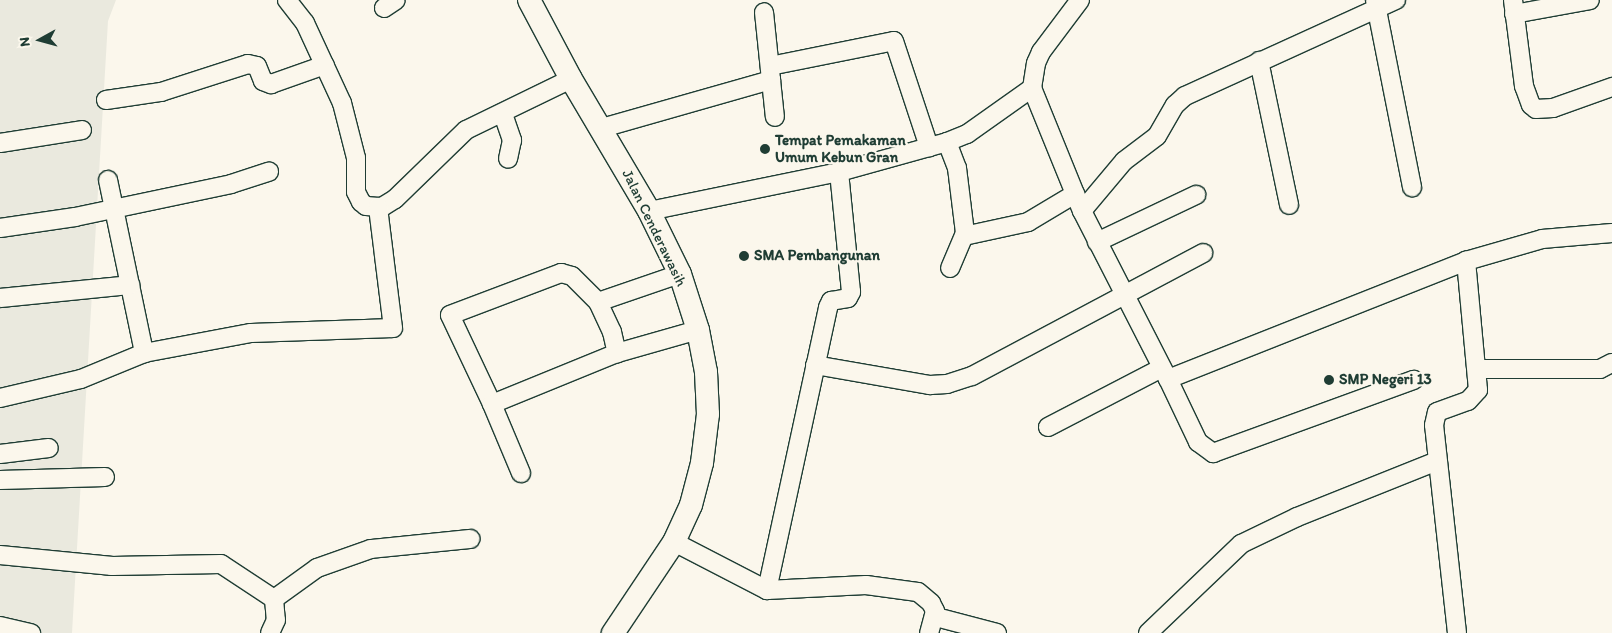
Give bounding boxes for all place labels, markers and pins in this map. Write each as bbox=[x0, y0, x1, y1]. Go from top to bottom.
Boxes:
place label: Tempat Pemakaman Umum Kebun Gran bbox=[775, 131, 905, 166]
marker: Tempat Pemakaman Umum Kebun Gran bbox=[759, 143, 771, 155]
place label: SMA Pembangunan bbox=[754, 247, 879, 265]
marker: SMA Pembangunan bbox=[738, 250, 750, 262]
place label: SMP Negeri 13 bbox=[1339, 371, 1432, 389]
marker: SMP Negeri 13 bbox=[1323, 374, 1335, 386]

